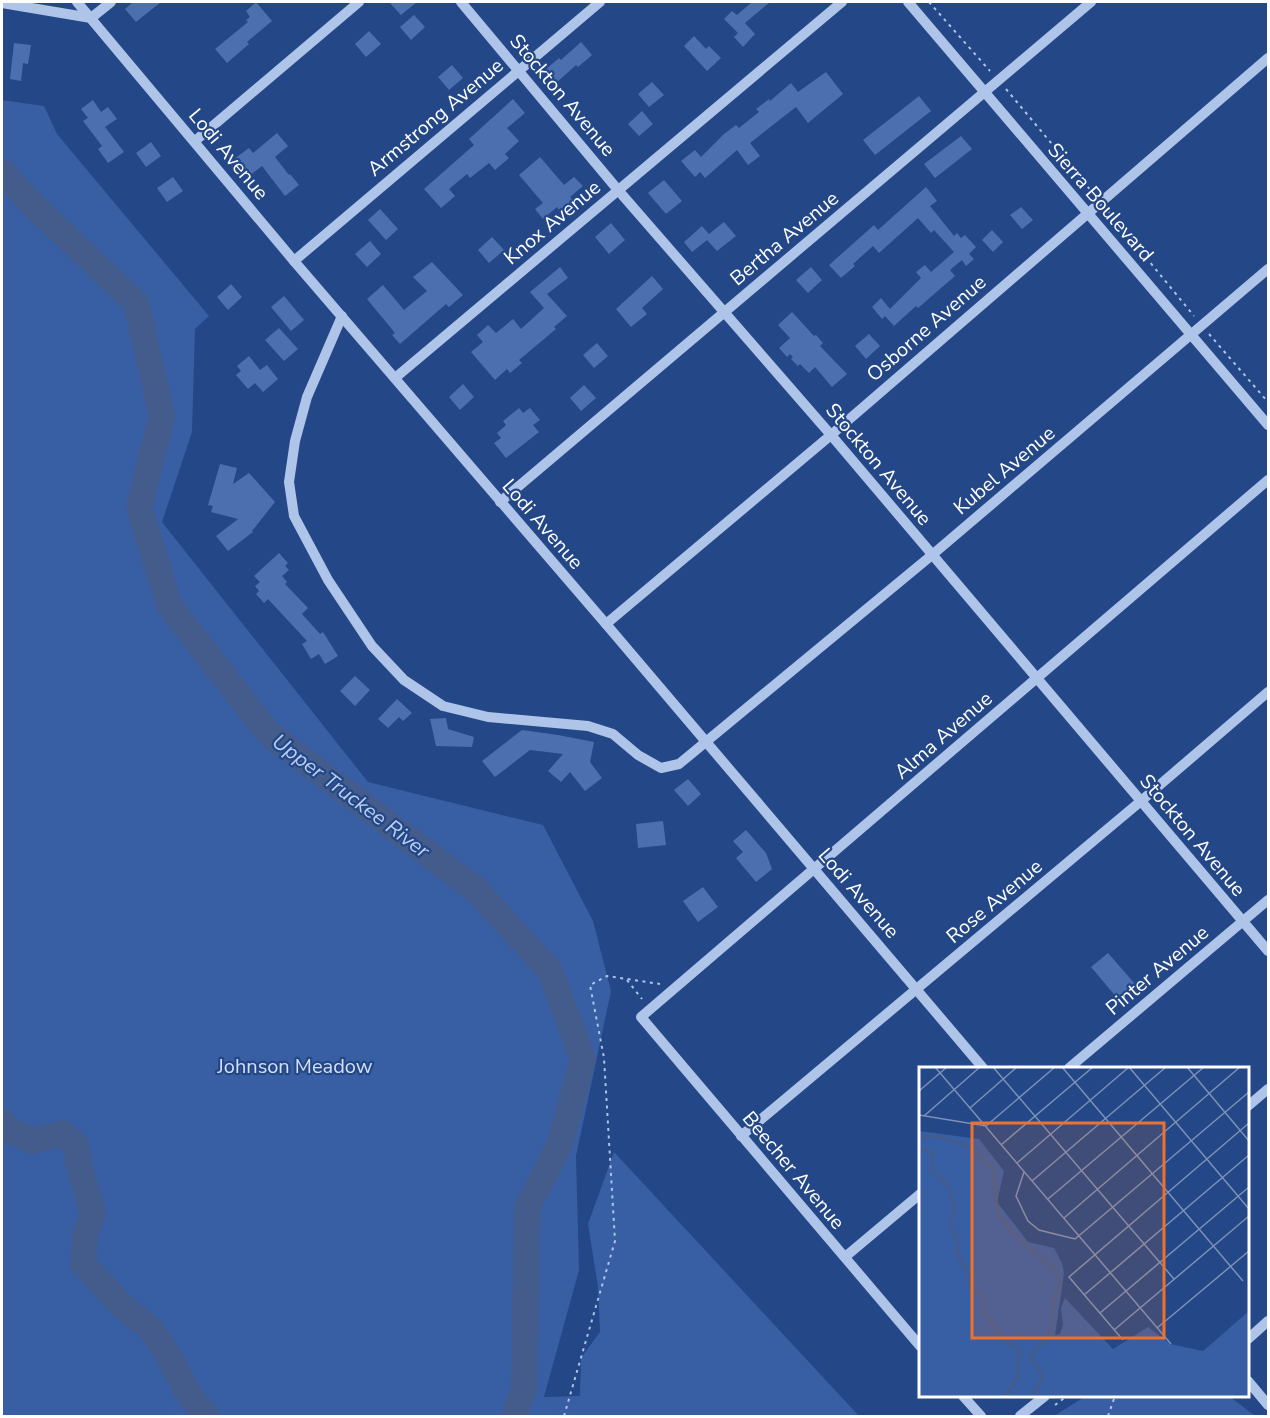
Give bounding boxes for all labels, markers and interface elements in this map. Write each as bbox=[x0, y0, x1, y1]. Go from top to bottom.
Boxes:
street label: Stockton Avenue bbox=[503, 28, 622, 162]
street label: Armstrong Avenue bbox=[362, 52, 509, 182]
street label: Lodi Avenue bbox=[182, 103, 275, 206]
street label: Sierra Boulevard bbox=[1042, 137, 1160, 267]
street label: Knox Avenue bbox=[498, 174, 606, 271]
street label: Bertha Avenue bbox=[724, 185, 844, 292]
street label: Osborne Avenue bbox=[861, 269, 992, 388]
street label: Stockton Avenue bbox=[819, 397, 938, 531]
street label: Kubel Avenue bbox=[948, 420, 1061, 521]
street label: Lodi Avenue bbox=[496, 473, 589, 575]
street label: Alma Avenue bbox=[889, 685, 998, 785]
water label: Upper Truckee River bbox=[267, 728, 436, 865]
street label: Stockton Avenue bbox=[1133, 768, 1252, 902]
street label: Lodi Avenue bbox=[812, 842, 905, 944]
street label: Rose Avenue bbox=[941, 853, 1048, 950]
street label: Pinter Avenue bbox=[1100, 919, 1214, 1021]
park label: Johnson Meadow bbox=[216, 1053, 373, 1080]
inset map bbox=[919, 1067, 1249, 1397]
street label: Beecher Avenue bbox=[736, 1106, 851, 1235]

